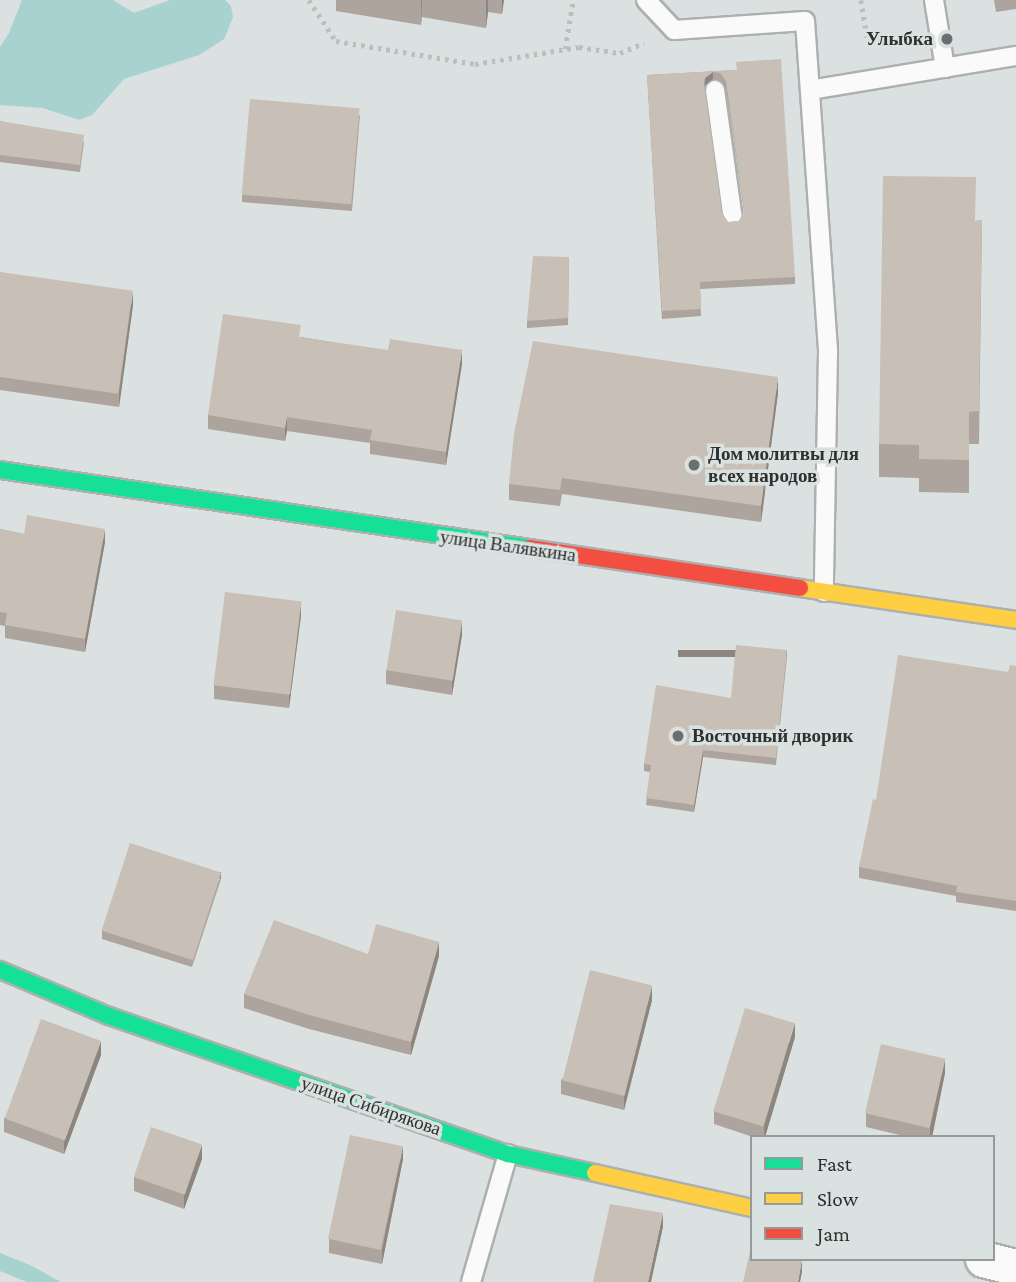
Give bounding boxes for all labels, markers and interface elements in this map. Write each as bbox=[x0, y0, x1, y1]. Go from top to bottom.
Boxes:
place label: Улыбка bbox=[866, 28, 933, 50]
marker: Улыбка bbox=[939, 31, 955, 47]
place label: Дом молитвы для всех народов bbox=[708, 443, 859, 487]
marker: Дом молитвы для всех народов bbox=[686, 457, 702, 473]
street label: улица Валявкина bbox=[439, 525, 577, 567]
place label: Восточный дворик bbox=[692, 725, 854, 747]
marker: Восточный дворик bbox=[670, 728, 686, 744]
street label: улица Сибирякова bbox=[298, 1071, 444, 1141]
legend bbox=[750, 1135, 995, 1261]
text: Fast bbox=[817, 1152, 852, 1176]
text: Slow bbox=[817, 1187, 858, 1211]
text: Jam bbox=[817, 1222, 850, 1246]

